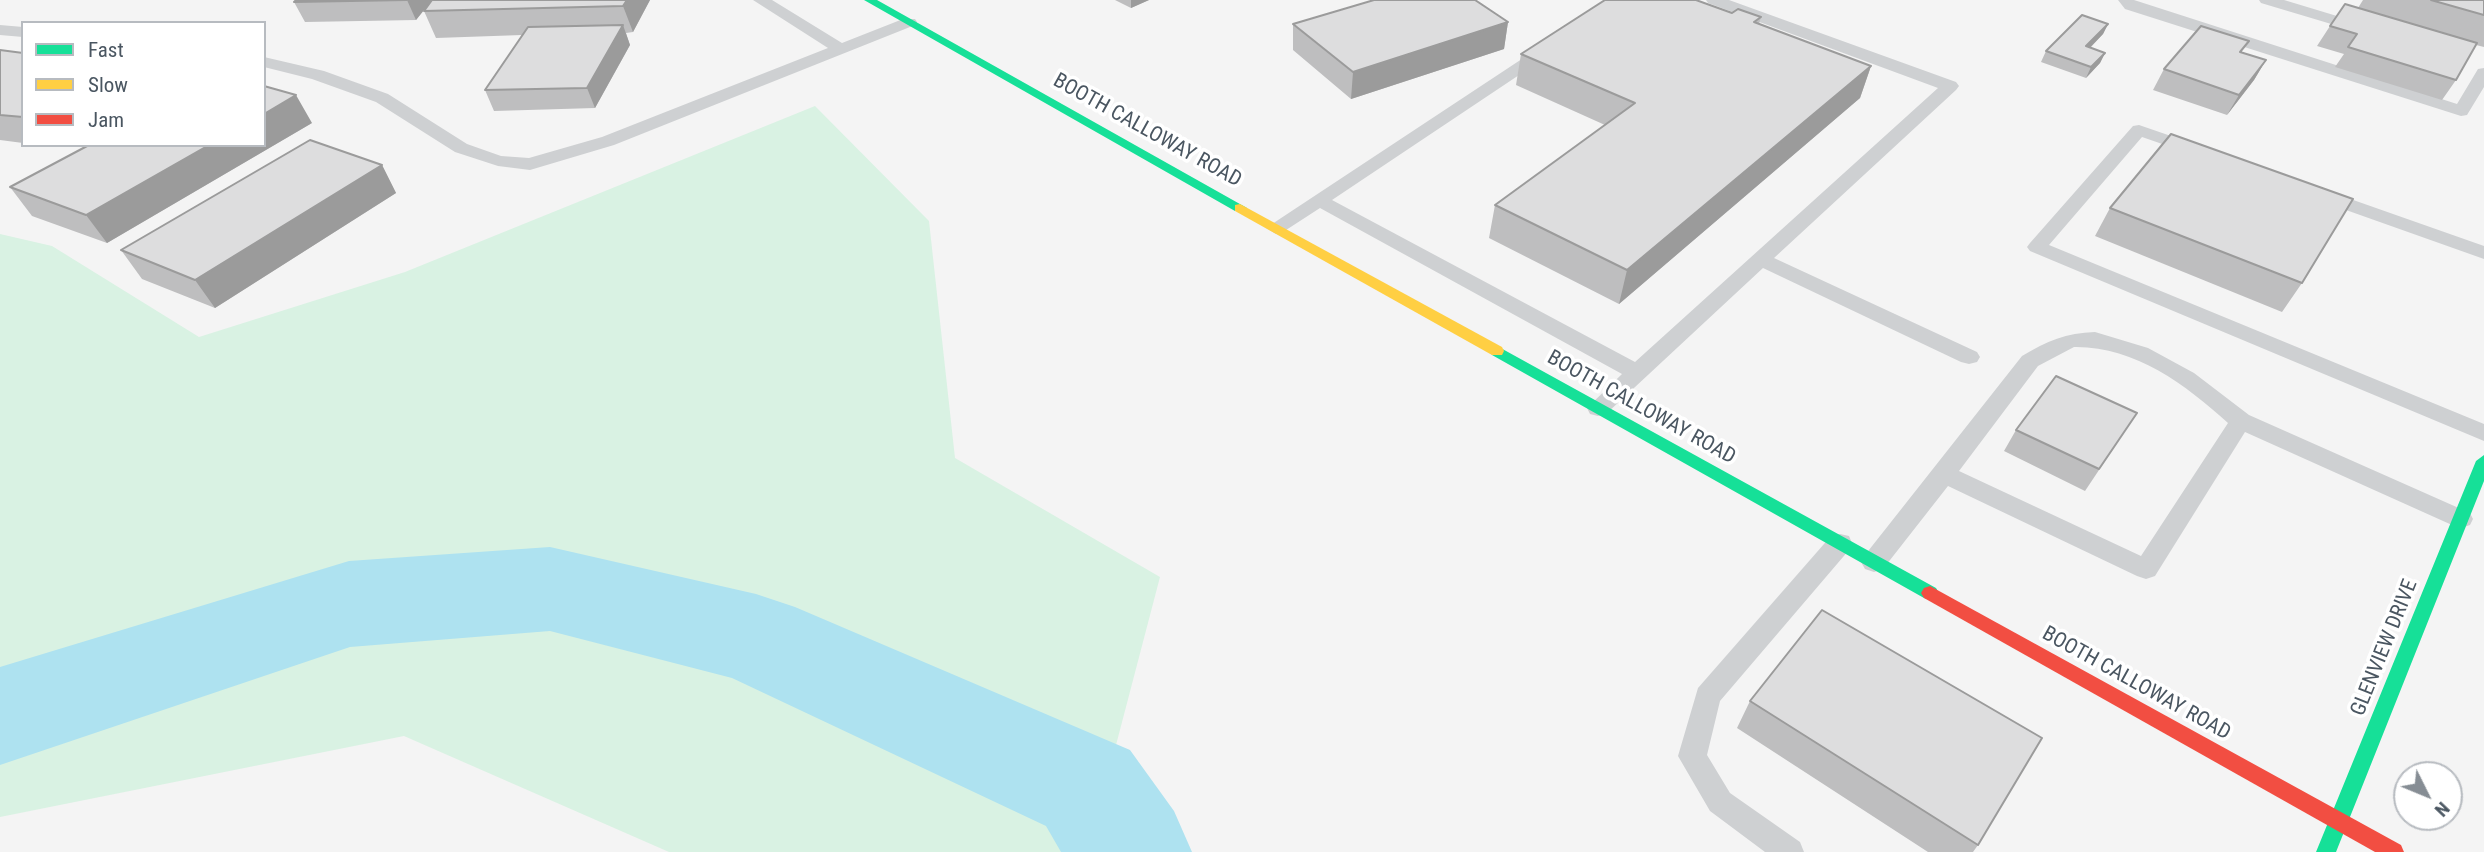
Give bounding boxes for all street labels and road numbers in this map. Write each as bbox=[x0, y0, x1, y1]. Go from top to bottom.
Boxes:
street label: BOOTH CALLOWAY ROAD bbox=[1048, 69, 1246, 193]
street label: BOOTH CALLOWAY ROAD bbox=[1542, 346, 1740, 470]
street label: GLENVIEW DRIVE bbox=[2346, 576, 2424, 720]
street label: BOOTH CALLOWAY ROAD bbox=[2037, 622, 2235, 746]

